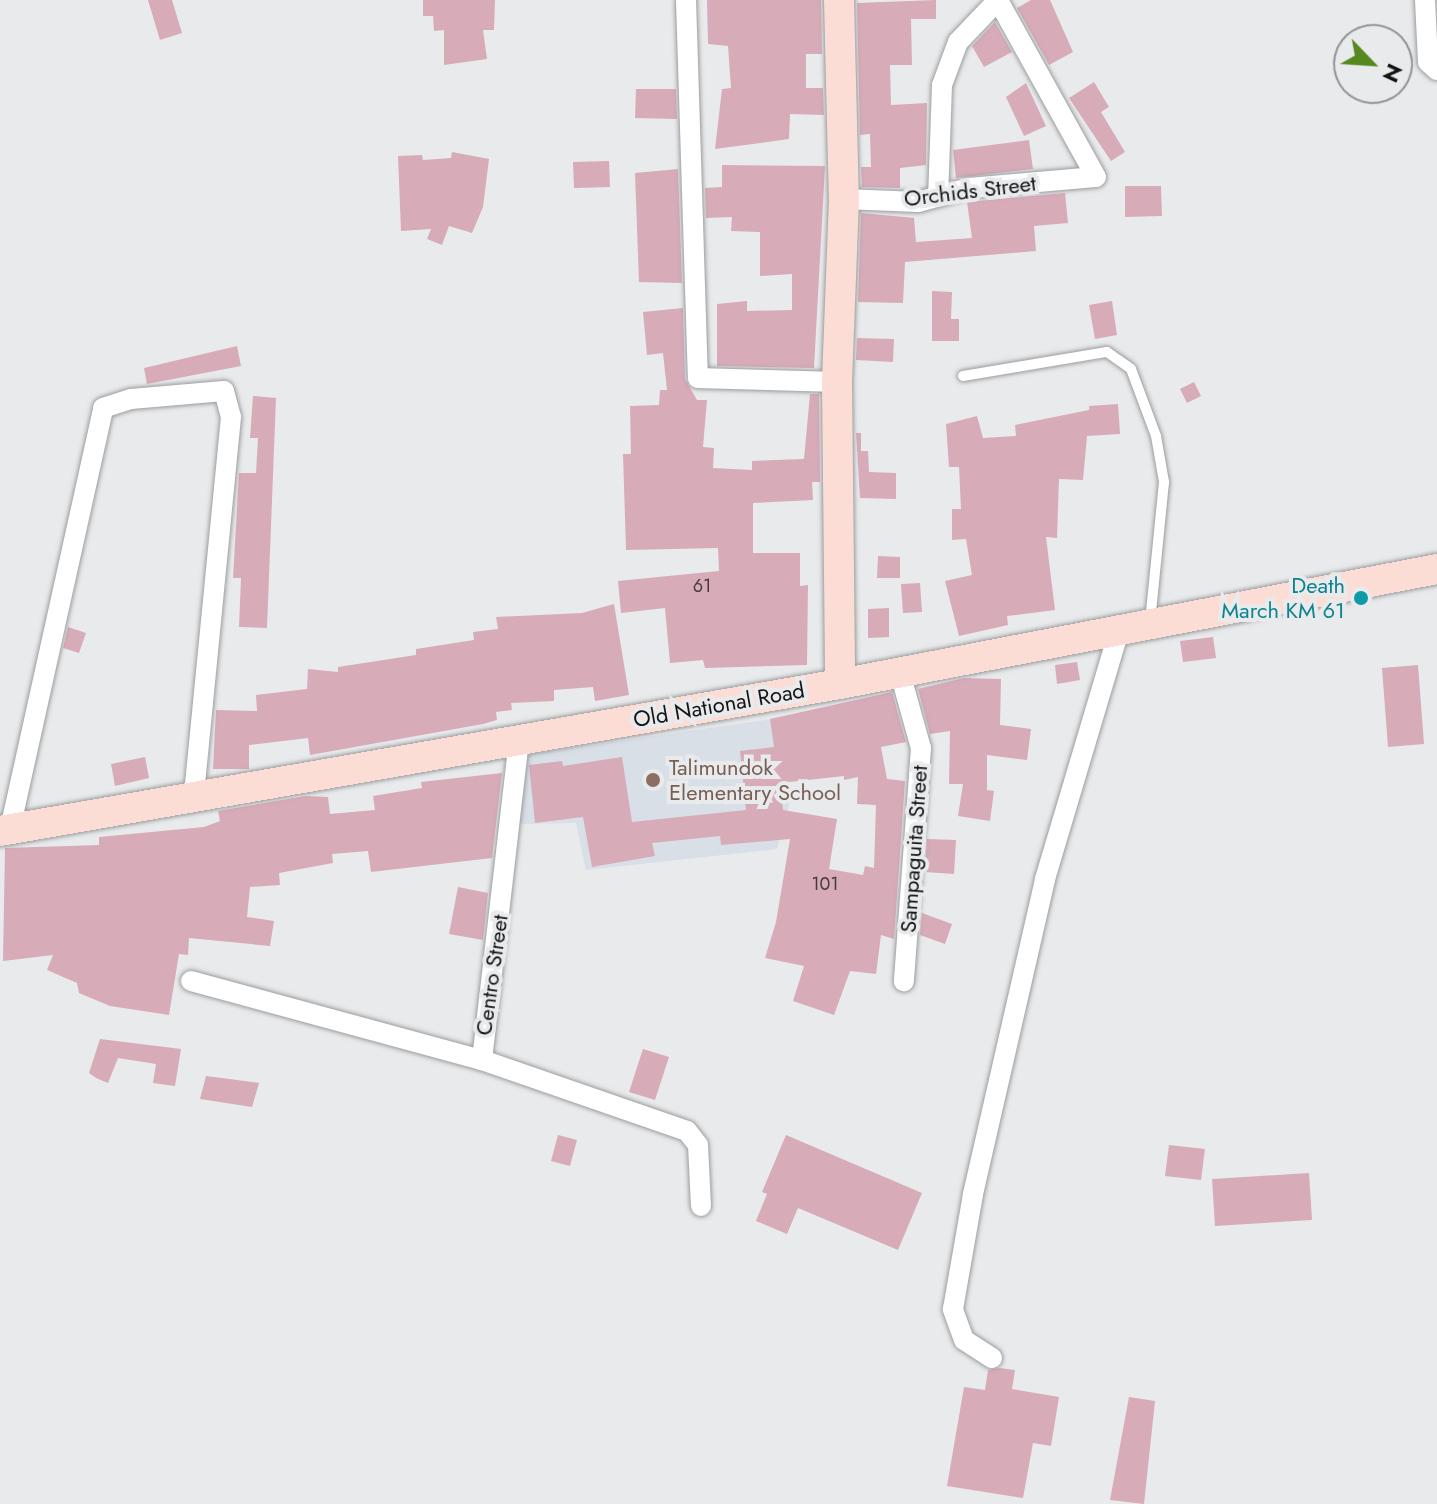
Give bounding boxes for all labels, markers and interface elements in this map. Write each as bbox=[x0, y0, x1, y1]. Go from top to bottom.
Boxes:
north arrow bbox=[1333, 24, 1413, 104]
text: N bbox=[1375, 59, 1411, 88]
street label: Orchids Street bbox=[902, 170, 1038, 212]
place label: Death March KM 61 bbox=[1221, 572, 1345, 624]
house number: 61 bbox=[693, 575, 711, 597]
marker: Death March KM 61 bbox=[1352, 589, 1370, 607]
street label: Old National Road bbox=[631, 677, 807, 733]
place label: Talimundok Elementary School bbox=[669, 754, 841, 806]
street label: Sampaguita Street bbox=[895, 764, 933, 934]
marker: Talimundok Elementary School bbox=[644, 771, 662, 789]
house number: 101 bbox=[812, 873, 838, 895]
street label: Centro Street bbox=[470, 913, 514, 1037]

